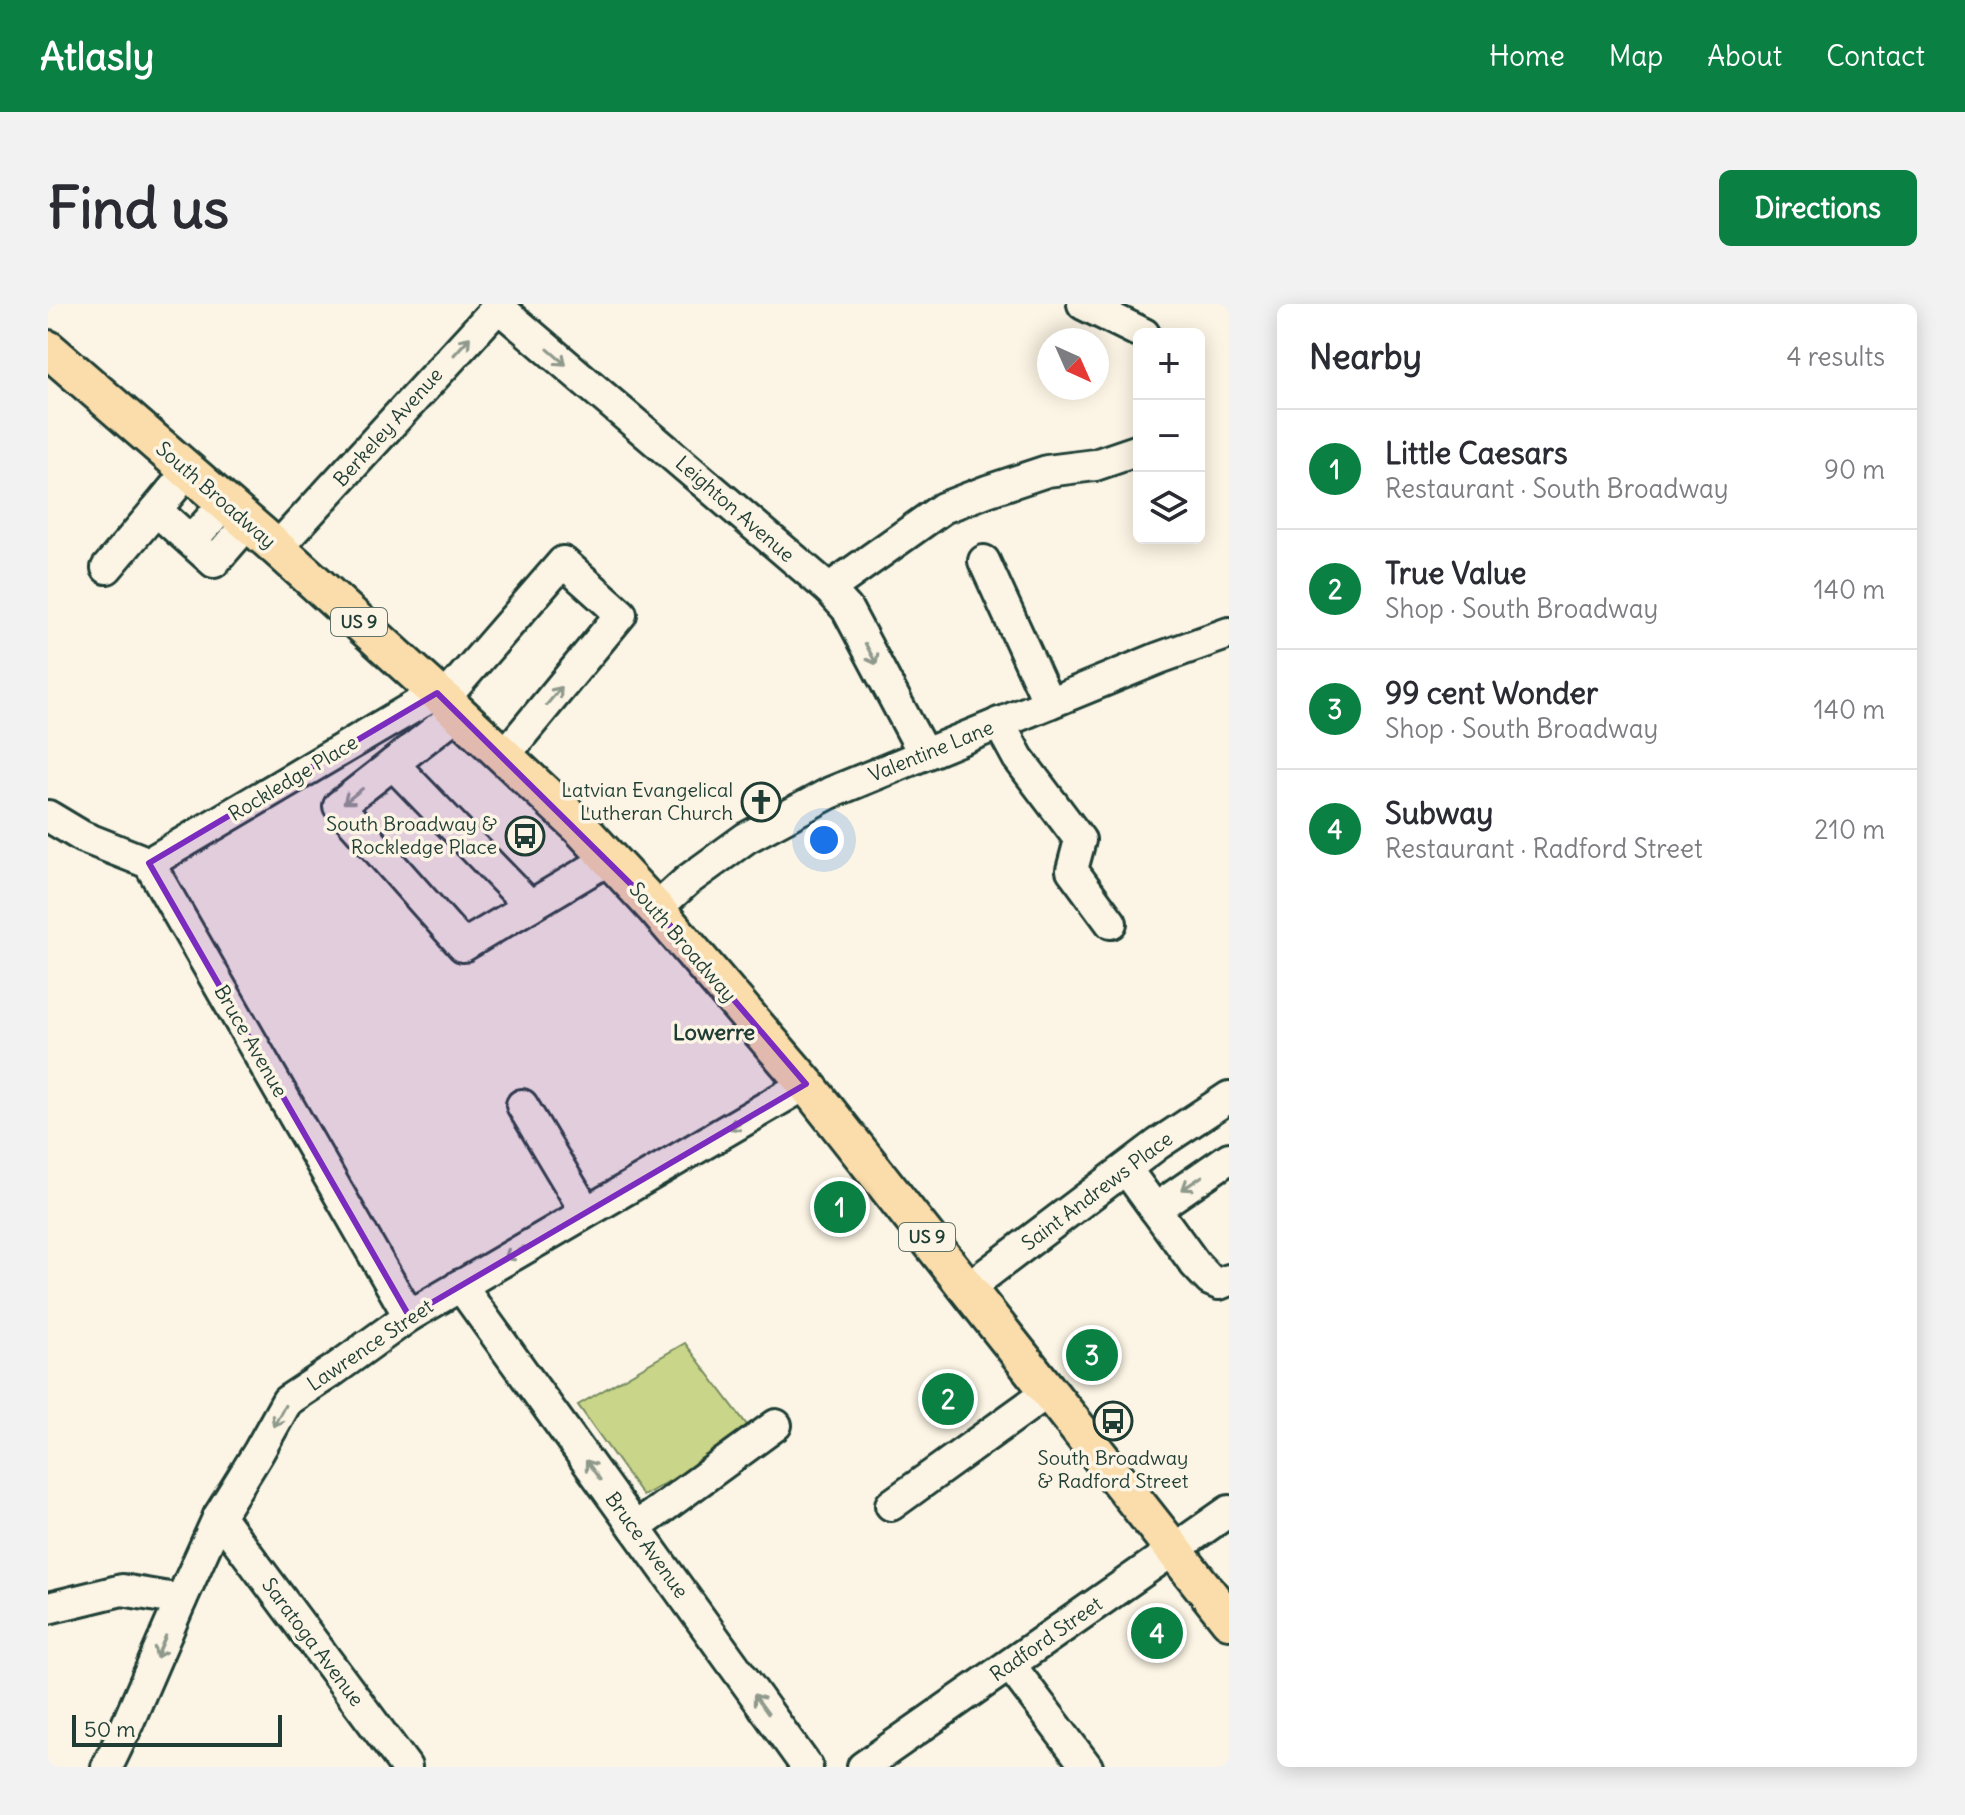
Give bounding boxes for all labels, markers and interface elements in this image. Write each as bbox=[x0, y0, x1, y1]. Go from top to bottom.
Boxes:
text: Atlasly bbox=[40, 33, 154, 80]
text: Home bbox=[1489, 38, 1565, 74]
text: Map bbox=[1609, 38, 1663, 74]
text: About bbox=[1707, 38, 1782, 74]
text: Contact bbox=[1826, 38, 1925, 74]
button: Directions bbox=[1719, 170, 1917, 246]
text: Find us bbox=[48, 173, 229, 243]
north arrow bbox=[1037, 328, 1109, 400]
map controls bbox=[1133, 328, 1205, 544]
button: + bbox=[1133, 328, 1205, 400]
text: Nearby bbox=[1309, 335, 1422, 378]
one-way arrow bbox=[453, 336, 472, 356]
text: 4 results bbox=[1787, 340, 1885, 373]
one-way arrow bbox=[547, 348, 567, 366]
street label: Berkeley Avenue bbox=[328, 362, 448, 491]
button: − bbox=[1133, 400, 1205, 472]
text: Little Caesars bbox=[1385, 434, 1568, 472]
street label: South Broadway bbox=[151, 436, 281, 554]
street label: Leighton Avenue bbox=[671, 450, 800, 567]
text: 1 bbox=[1330, 453, 1340, 486]
text: 90 m bbox=[1824, 453, 1885, 486]
button: layers bbox=[1133, 472, 1205, 544]
text: Restaurant · South Broadway bbox=[1385, 472, 1729, 505]
text: True Value bbox=[1385, 554, 1526, 592]
text: 2 bbox=[1328, 573, 1342, 606]
text: 140 m bbox=[1814, 573, 1885, 606]
text: Shop · South Broadway bbox=[1385, 592, 1658, 625]
road number: US 9 bbox=[331, 608, 387, 636]
one-way arrow bbox=[863, 642, 879, 666]
text: 99 cent Wonder bbox=[1385, 674, 1598, 712]
one-way arrow bbox=[545, 686, 563, 706]
text: 3 bbox=[1328, 693, 1342, 726]
text: 140 m bbox=[1814, 693, 1885, 726]
text: Shop · South Broadway bbox=[1385, 712, 1658, 745]
street label: Valentine Lane bbox=[865, 714, 997, 787]
street label: Rockledge Place bbox=[224, 729, 362, 826]
place label: Latvian Evangelical Lutheran Church bbox=[561, 777, 733, 825]
church icon: Latvian Evangelical Lutheran Church bbox=[740, 781, 782, 823]
one-way arrow bbox=[343, 787, 364, 804]
text: Subway bbox=[1385, 794, 1493, 832]
place label: South Broadway & Rockledge Place bbox=[326, 811, 497, 859]
text: 4 bbox=[1327, 813, 1343, 846]
text: 210 m bbox=[1814, 813, 1885, 846]
bus stop icon: South Broadway & Rockledge Place bbox=[504, 815, 546, 857]
your location bbox=[804, 820, 844, 860]
text: Restaurant · Radford Street bbox=[1385, 832, 1703, 865]
street label: South Broadway bbox=[624, 877, 742, 1007]
street label: Bruce Avenue bbox=[209, 980, 294, 1101]
district label: Lowerre bbox=[673, 1018, 755, 1046]
one-way arrow bbox=[728, 1115, 751, 1131]
street label: Saint Andrews Place bbox=[1016, 1126, 1177, 1255]
one-way arrow bbox=[1182, 1175, 1204, 1191]
pin: 1 bbox=[814, 1177, 866, 1237]
road number: US 9 bbox=[899, 1223, 955, 1251]
one-way arrow bbox=[503, 1245, 526, 1261]
street label: Lawrence Street bbox=[302, 1293, 438, 1396]
pin: 3 bbox=[1066, 1325, 1118, 1385]
pin: 2 bbox=[922, 1369, 974, 1429]
bus stop icon: South Broadway & Radford Street bbox=[1092, 1400, 1134, 1442]
one-way arrow bbox=[271, 1404, 287, 1427]
place label: South Broadway & Radford Street bbox=[1037, 1445, 1189, 1493]
one-way arrow bbox=[585, 1460, 602, 1481]
street label: Bruce Avenue bbox=[600, 1487, 694, 1603]
street label: Saratoga Avenue bbox=[257, 1573, 370, 1711]
street label: Radford Street bbox=[985, 1591, 1107, 1686]
pin: 4 bbox=[1131, 1603, 1183, 1663]
one-way arrow bbox=[152, 1634, 167, 1659]
one-way arrow bbox=[753, 1693, 770, 1715]
scale bar bbox=[72, 1711, 282, 1747]
text: 50 m bbox=[84, 1715, 136, 1743]

